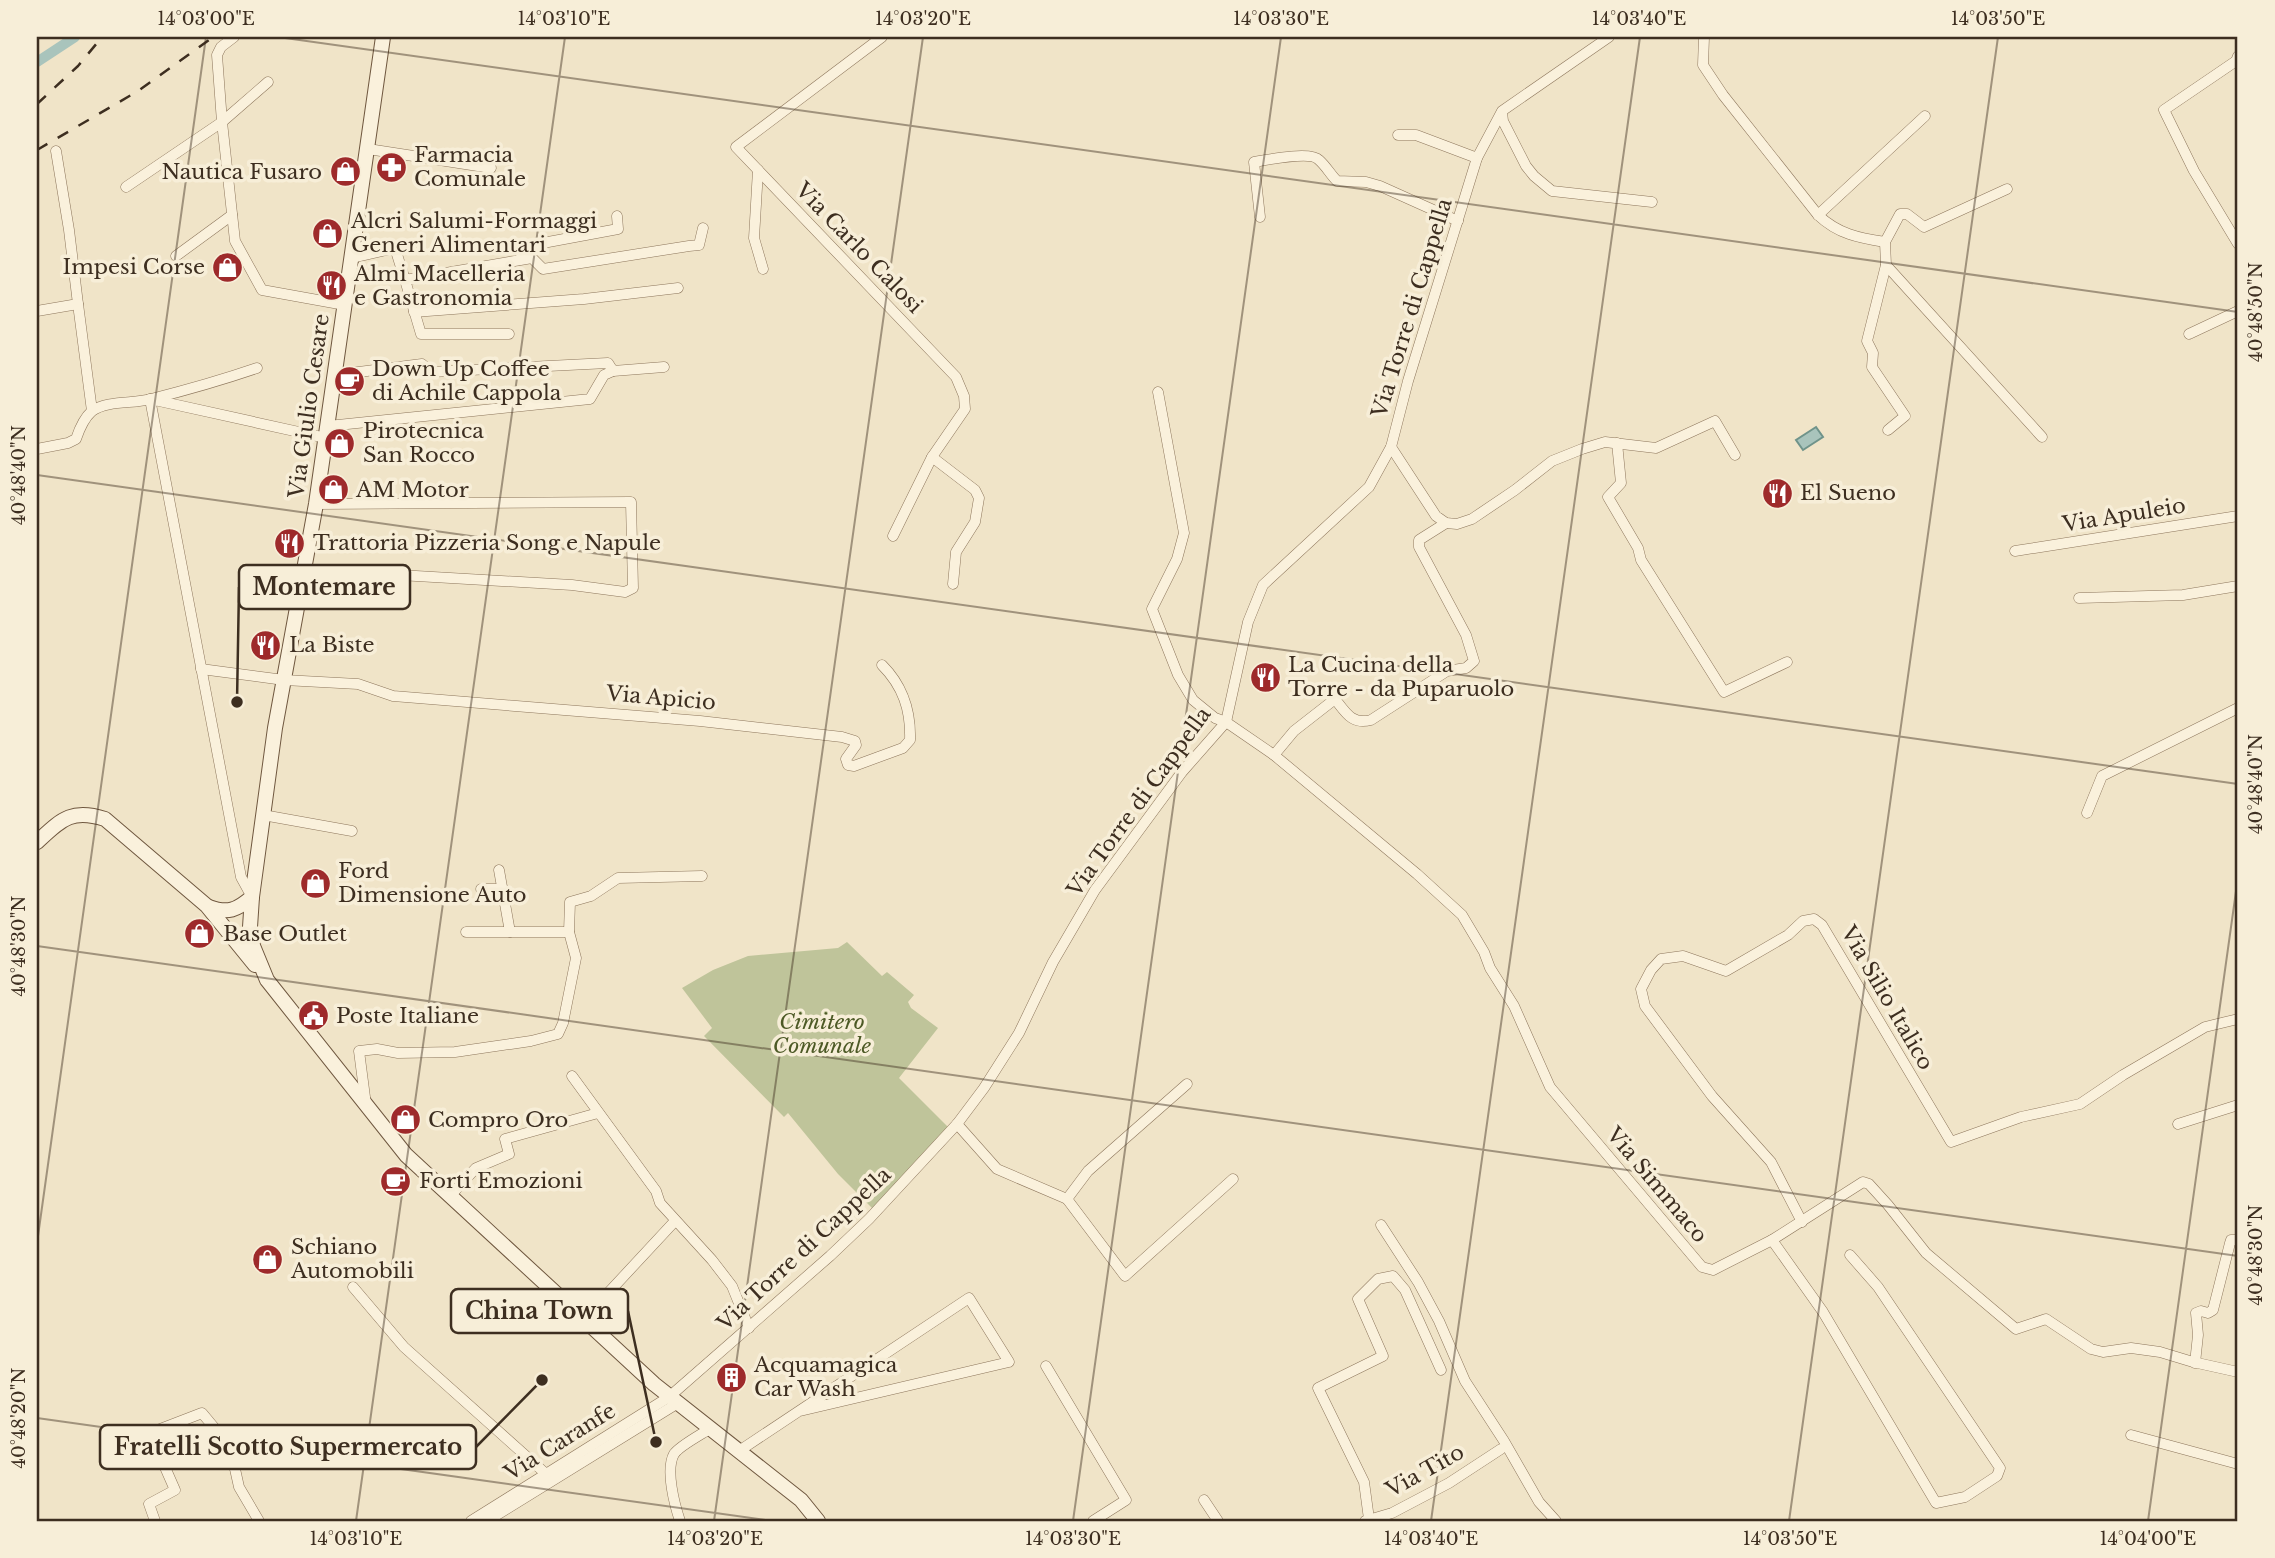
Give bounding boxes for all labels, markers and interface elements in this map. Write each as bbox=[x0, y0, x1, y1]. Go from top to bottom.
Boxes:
text: 14°03'00"E bbox=[157, 8, 255, 30]
text: 14°03'10"E bbox=[518, 8, 610, 30]
text: 14°03'20"E bbox=[875, 8, 971, 30]
text: 14°03'30"E bbox=[1233, 8, 1329, 30]
text: 14°03'40"E bbox=[1592, 8, 1686, 30]
text: 14°03'50"E bbox=[1951, 8, 2045, 30]
place label: Farmacia Comunale bbox=[414, 142, 526, 192]
pharmacy icon: Farmacia Comunale bbox=[374, 150, 408, 184]
shop icon: Nautica Fusaro bbox=[328, 155, 362, 189]
place label: Nautica Fusaro bbox=[162, 159, 322, 185]
street label: Via Carlo Calosi bbox=[789, 176, 928, 319]
street label: Via Torre di Cappella bbox=[1366, 195, 1458, 422]
place label: Alcri Salumi-Formaggi Generi Alimentari bbox=[350, 208, 597, 258]
shop icon: Alcri Salumi-Formaggi Generi Alimentari bbox=[311, 216, 345, 250]
shop icon: Impesi Corse bbox=[211, 250, 245, 284]
place label: Impesi Corse bbox=[63, 254, 205, 280]
place label: Almi Macelleria e Gastronomia bbox=[353, 261, 525, 311]
text: 40°48'50"N bbox=[2245, 262, 2267, 362]
restaurant icon: Almi Macelleria e Gastronomia bbox=[314, 269, 348, 303]
street label: Via Giulio Cesare bbox=[283, 312, 335, 501]
place label: Down Up Coffee di Achile Cappola bbox=[372, 356, 562, 406]
cafe icon: Down Up Coffee di Achile Cappola bbox=[332, 364, 366, 398]
place label: Pirotecnica San Rocco bbox=[363, 418, 484, 468]
text: 40°48'40"N bbox=[8, 425, 30, 525]
shop icon: Pirotecnica San Rocco bbox=[323, 426, 357, 460]
shop icon: AM Motor bbox=[316, 473, 350, 507]
restaurant icon: El Sueno bbox=[1760, 476, 1794, 510]
place label: AM Motor bbox=[355, 477, 469, 503]
place label: El Sueno bbox=[1800, 480, 1896, 506]
street label: Via Apuleio bbox=[2060, 492, 2187, 538]
restaurant icon: Trattoria Pizzeria Song e Napule bbox=[273, 526, 307, 560]
place label: Trattoria Pizzeria Song e Napule bbox=[313, 530, 661, 556]
callout: Montemare bbox=[239, 565, 410, 609]
text: Montemare bbox=[252, 573, 396, 601]
restaurant icon: La Biste bbox=[249, 628, 283, 662]
place label: La Biste bbox=[289, 632, 374, 658]
place label: La Cucina della Torre - da Puparuolo bbox=[1288, 652, 1514, 702]
restaurant icon: La Cucina della Torre - da Puparuolo bbox=[1248, 660, 1282, 694]
street label: Via Apicio bbox=[604, 680, 717, 716]
street label: Via Torre di Cappella bbox=[1061, 702, 1217, 903]
text: 40°48'40"N bbox=[2245, 734, 2267, 834]
place label: Ford Dimensione Auto bbox=[338, 858, 527, 908]
shop icon: Ford Dimensione Auto bbox=[298, 866, 332, 900]
text: 40°48'30"N bbox=[8, 895, 30, 997]
shop icon: Base Outlet bbox=[183, 917, 217, 951]
street label: Via Silio Italico bbox=[1835, 920, 1939, 1075]
place label: Base Outlet bbox=[223, 921, 347, 947]
public building icon: Poste Italiane bbox=[296, 999, 330, 1033]
place label: Poste Italiane bbox=[336, 1003, 479, 1029]
park label: Cimitero Comunale bbox=[773, 1009, 872, 1059]
shop icon: Compro Oro bbox=[388, 1103, 422, 1137]
place label: Compro Oro bbox=[428, 1107, 568, 1133]
street label: Via Simmaco bbox=[1600, 1121, 1713, 1248]
street label: Via Torre di Cappella bbox=[711, 1161, 897, 1337]
cafe icon: Forti Emozioni bbox=[379, 1164, 413, 1198]
place label: Forti Emozioni bbox=[419, 1168, 583, 1194]
text: 40°48'30"N bbox=[2245, 1204, 2267, 1306]
place label: Schiano Automobili bbox=[290, 1234, 414, 1284]
shop icon: Schiano Automobili bbox=[251, 1242, 285, 1276]
callout: China Town bbox=[451, 1289, 628, 1333]
text: China Town bbox=[465, 1297, 613, 1325]
place label: Acquamagica Car Wash bbox=[753, 1352, 898, 1402]
building icon: Acquamagica Car Wash bbox=[714, 1360, 748, 1394]
text: 40°48'20"N bbox=[8, 1367, 30, 1469]
street label: Via Caranfe bbox=[499, 1398, 620, 1487]
callout: Fratelli Scotto Supermercato bbox=[100, 1425, 476, 1469]
text: Fratelli Scotto Supermercato bbox=[114, 1433, 462, 1461]
street label: Via Tito bbox=[1381, 1439, 1469, 1504]
text: 14°03'10"E bbox=[310, 1528, 402, 1550]
text: 14°03'20"E bbox=[667, 1528, 763, 1550]
text: 14°03'30"E bbox=[1025, 1528, 1121, 1550]
text: 14°03'40"E bbox=[1384, 1528, 1478, 1550]
text: 14°03'50"E bbox=[1743, 1528, 1837, 1550]
text: 14°04'00"E bbox=[2100, 1528, 2196, 1550]

